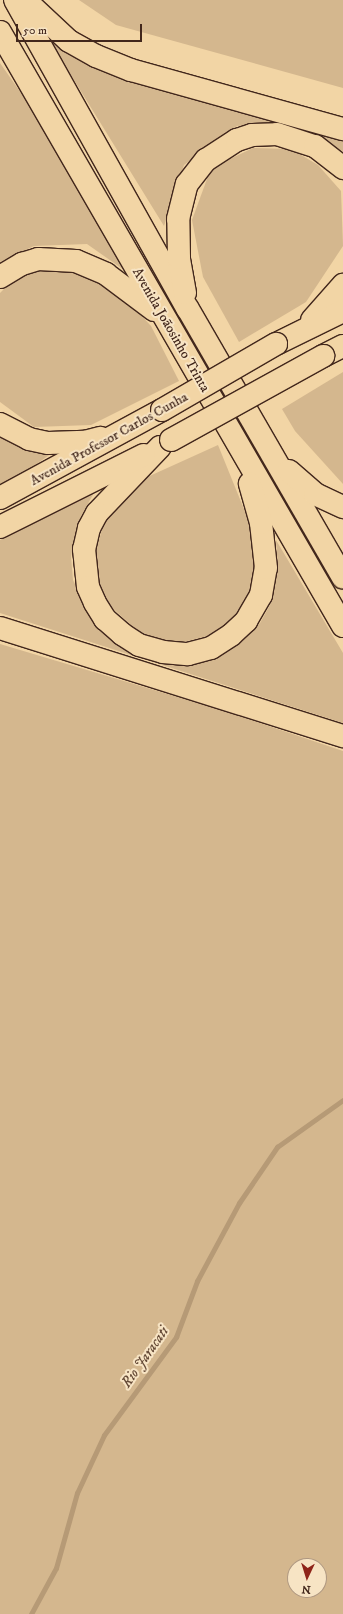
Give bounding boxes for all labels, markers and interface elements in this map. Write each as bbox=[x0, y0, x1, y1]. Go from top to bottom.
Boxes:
scale bar bbox=[18, 16, 144, 42]
text: 50 m bbox=[23, 23, 47, 38]
street label: Avenida Joãosinho Trinta bbox=[129, 265, 213, 395]
street label: Avenida Professor Carlos Cunha bbox=[27, 389, 191, 489]
water label: Rio Jaracati bbox=[117, 1323, 173, 1391]
north arrow bbox=[287, 1558, 327, 1598]
text: N bbox=[301, 1582, 311, 1596]

